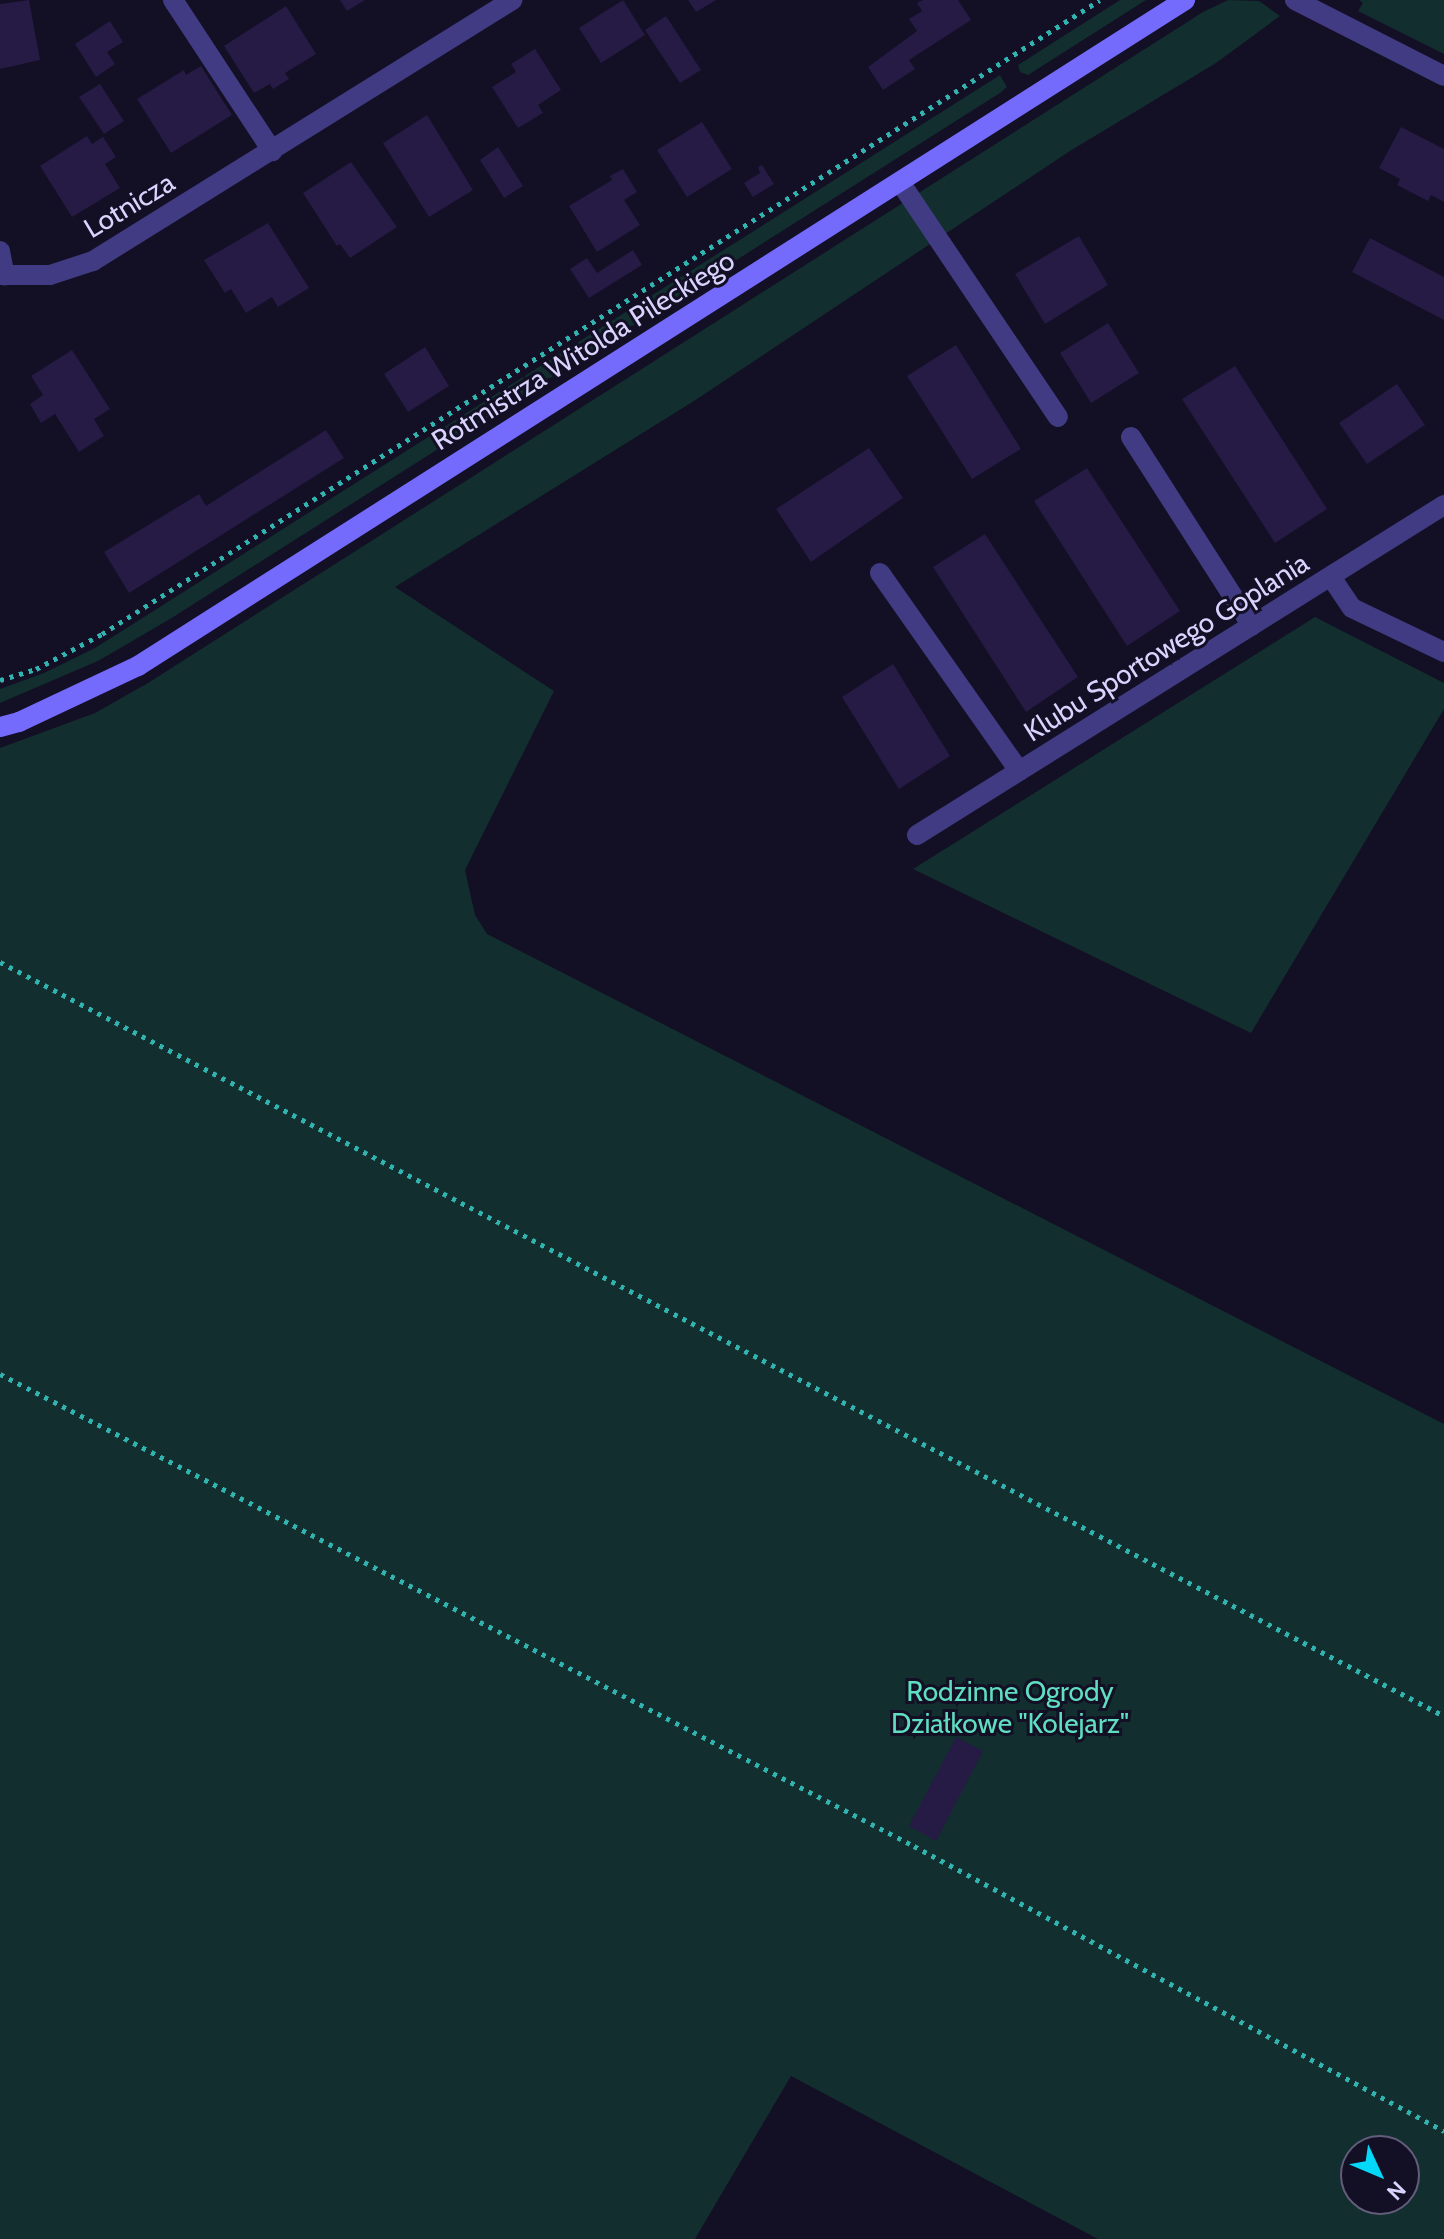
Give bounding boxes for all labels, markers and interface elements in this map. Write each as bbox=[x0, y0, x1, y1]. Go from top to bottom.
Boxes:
street label: Lotnicza bbox=[78, 165, 180, 245]
street label: Rotmistrza Witolda Pileckiego bbox=[425, 243, 741, 457]
street label: Klubu Sportowego Goplania bbox=[1018, 546, 1314, 748]
park label: Rodzinne Ogrody Działkowe "Kolejarz" bbox=[891, 1674, 1129, 1740]
north arrow bbox=[1340, 2135, 1420, 2215]
text: N bbox=[1381, 2176, 1411, 2206]

